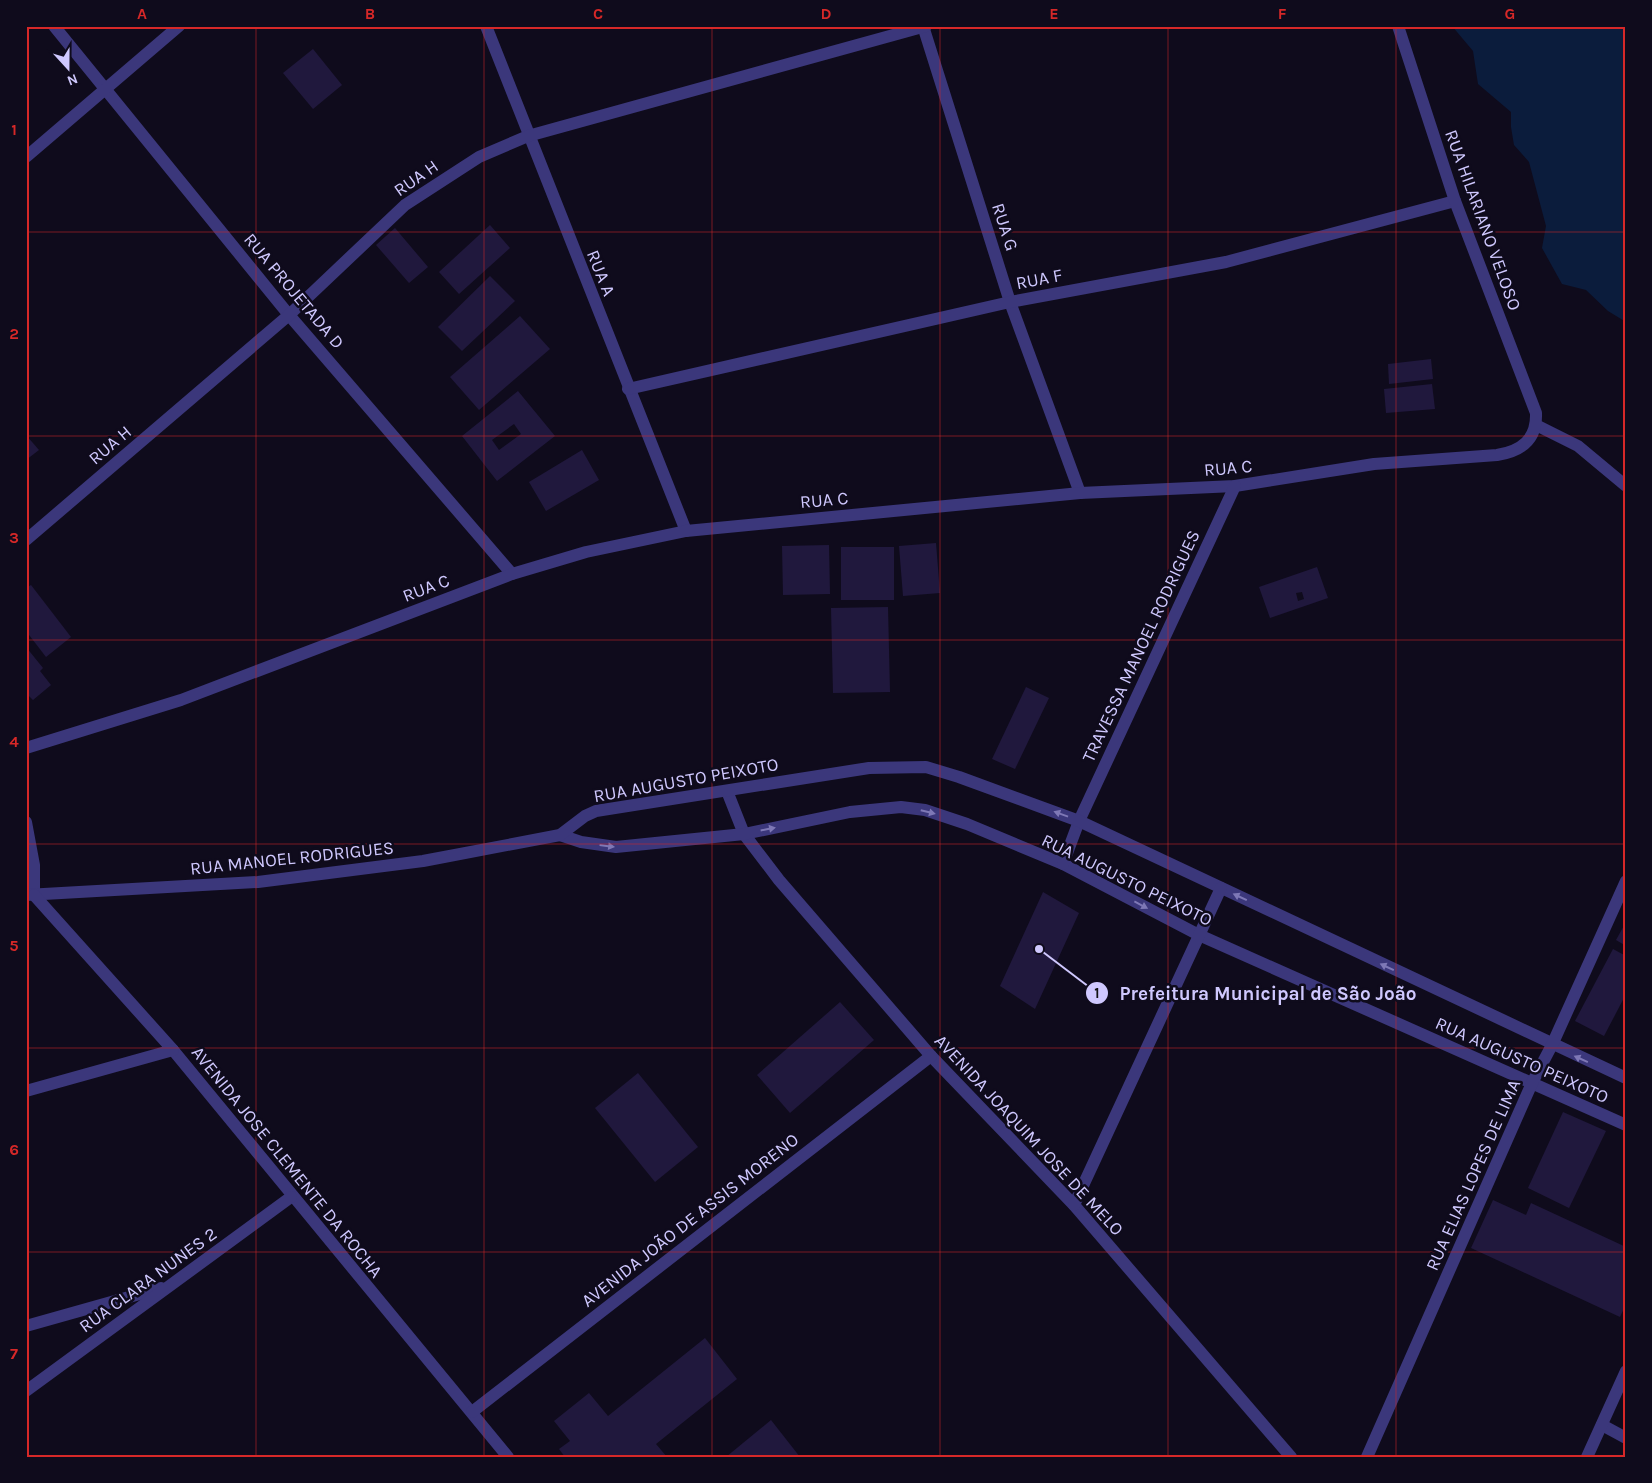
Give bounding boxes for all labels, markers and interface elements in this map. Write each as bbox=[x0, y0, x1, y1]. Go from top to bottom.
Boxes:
text: A bbox=[137, 4, 147, 23]
text: B bbox=[365, 4, 375, 23]
text: C bbox=[593, 4, 603, 23]
text: D bbox=[821, 4, 832, 23]
text: E bbox=[1049, 4, 1059, 23]
text: F bbox=[1278, 4, 1287, 23]
text: G bbox=[1505, 4, 1515, 23]
north arrow bbox=[42, 42, 92, 92]
text: N bbox=[65, 70, 80, 89]
text: 1 bbox=[11, 120, 17, 139]
street label: RUA HILARIANO VELOSO bbox=[1440, 127, 1526, 313]
street label: RUA H bbox=[389, 155, 443, 201]
street label: RUA G bbox=[987, 200, 1023, 254]
street label: RUA PROJETADA D bbox=[239, 229, 349, 353]
street label: RUA A bbox=[582, 247, 620, 299]
street label: RUA F bbox=[1014, 264, 1064, 294]
text: 2 bbox=[9, 324, 19, 343]
street label: RUA H bbox=[84, 421, 136, 469]
street label: RUA C bbox=[1203, 455, 1253, 481]
street label: RUA C bbox=[799, 487, 849, 513]
street label: TRAVESSA MANOEL RODRIGUES bbox=[1077, 526, 1205, 766]
text: 3 bbox=[9, 528, 19, 547]
street label: RUA C bbox=[399, 569, 453, 607]
text: 4 bbox=[9, 732, 19, 751]
street label: RUA AUGUSTO PEIXOTO bbox=[592, 753, 780, 807]
one-way arrow bbox=[921, 808, 936, 816]
one-way arrow bbox=[1053, 810, 1068, 818]
one-way arrow bbox=[761, 825, 776, 833]
street label: RUA AUGUSTO PEIXOTO bbox=[1038, 829, 1216, 931]
street label: RUA MANOEL RODRIGUES bbox=[189, 836, 395, 880]
one-way arrow bbox=[599, 842, 615, 850]
one-way arrow bbox=[1233, 893, 1247, 901]
one-way arrow bbox=[1134, 901, 1148, 909]
text: 5 bbox=[9, 936, 19, 955]
one-way arrow bbox=[1380, 963, 1394, 971]
callout: Prefeitura Municipal de São João bbox=[1084, 976, 1427, 1010]
text: Prefeitura Municipal de São João bbox=[1119, 983, 1417, 1005]
text: 1 bbox=[1094, 984, 1100, 1002]
street label: RUA AUGUSTO PEIXOTO bbox=[1432, 1012, 1612, 1108]
street label: AVENIDA JOAQUIM JOSE DE MELO bbox=[930, 1030, 1128, 1240]
street label: AVENIDA JOSE CLEMENTE DA ROCHA bbox=[187, 1042, 387, 1282]
one-way arrow bbox=[1574, 1054, 1588, 1062]
street label: RUA ELIAS LOPES DE LIMA bbox=[1421, 1076, 1525, 1274]
street label: AVENIDA JOÃO DE ASSIS MORENO bbox=[577, 1128, 803, 1312]
text: 6 bbox=[9, 1140, 19, 1159]
street label: RUA CLARA NUNES 2 bbox=[75, 1223, 221, 1337]
text: 7 bbox=[10, 1344, 18, 1363]

